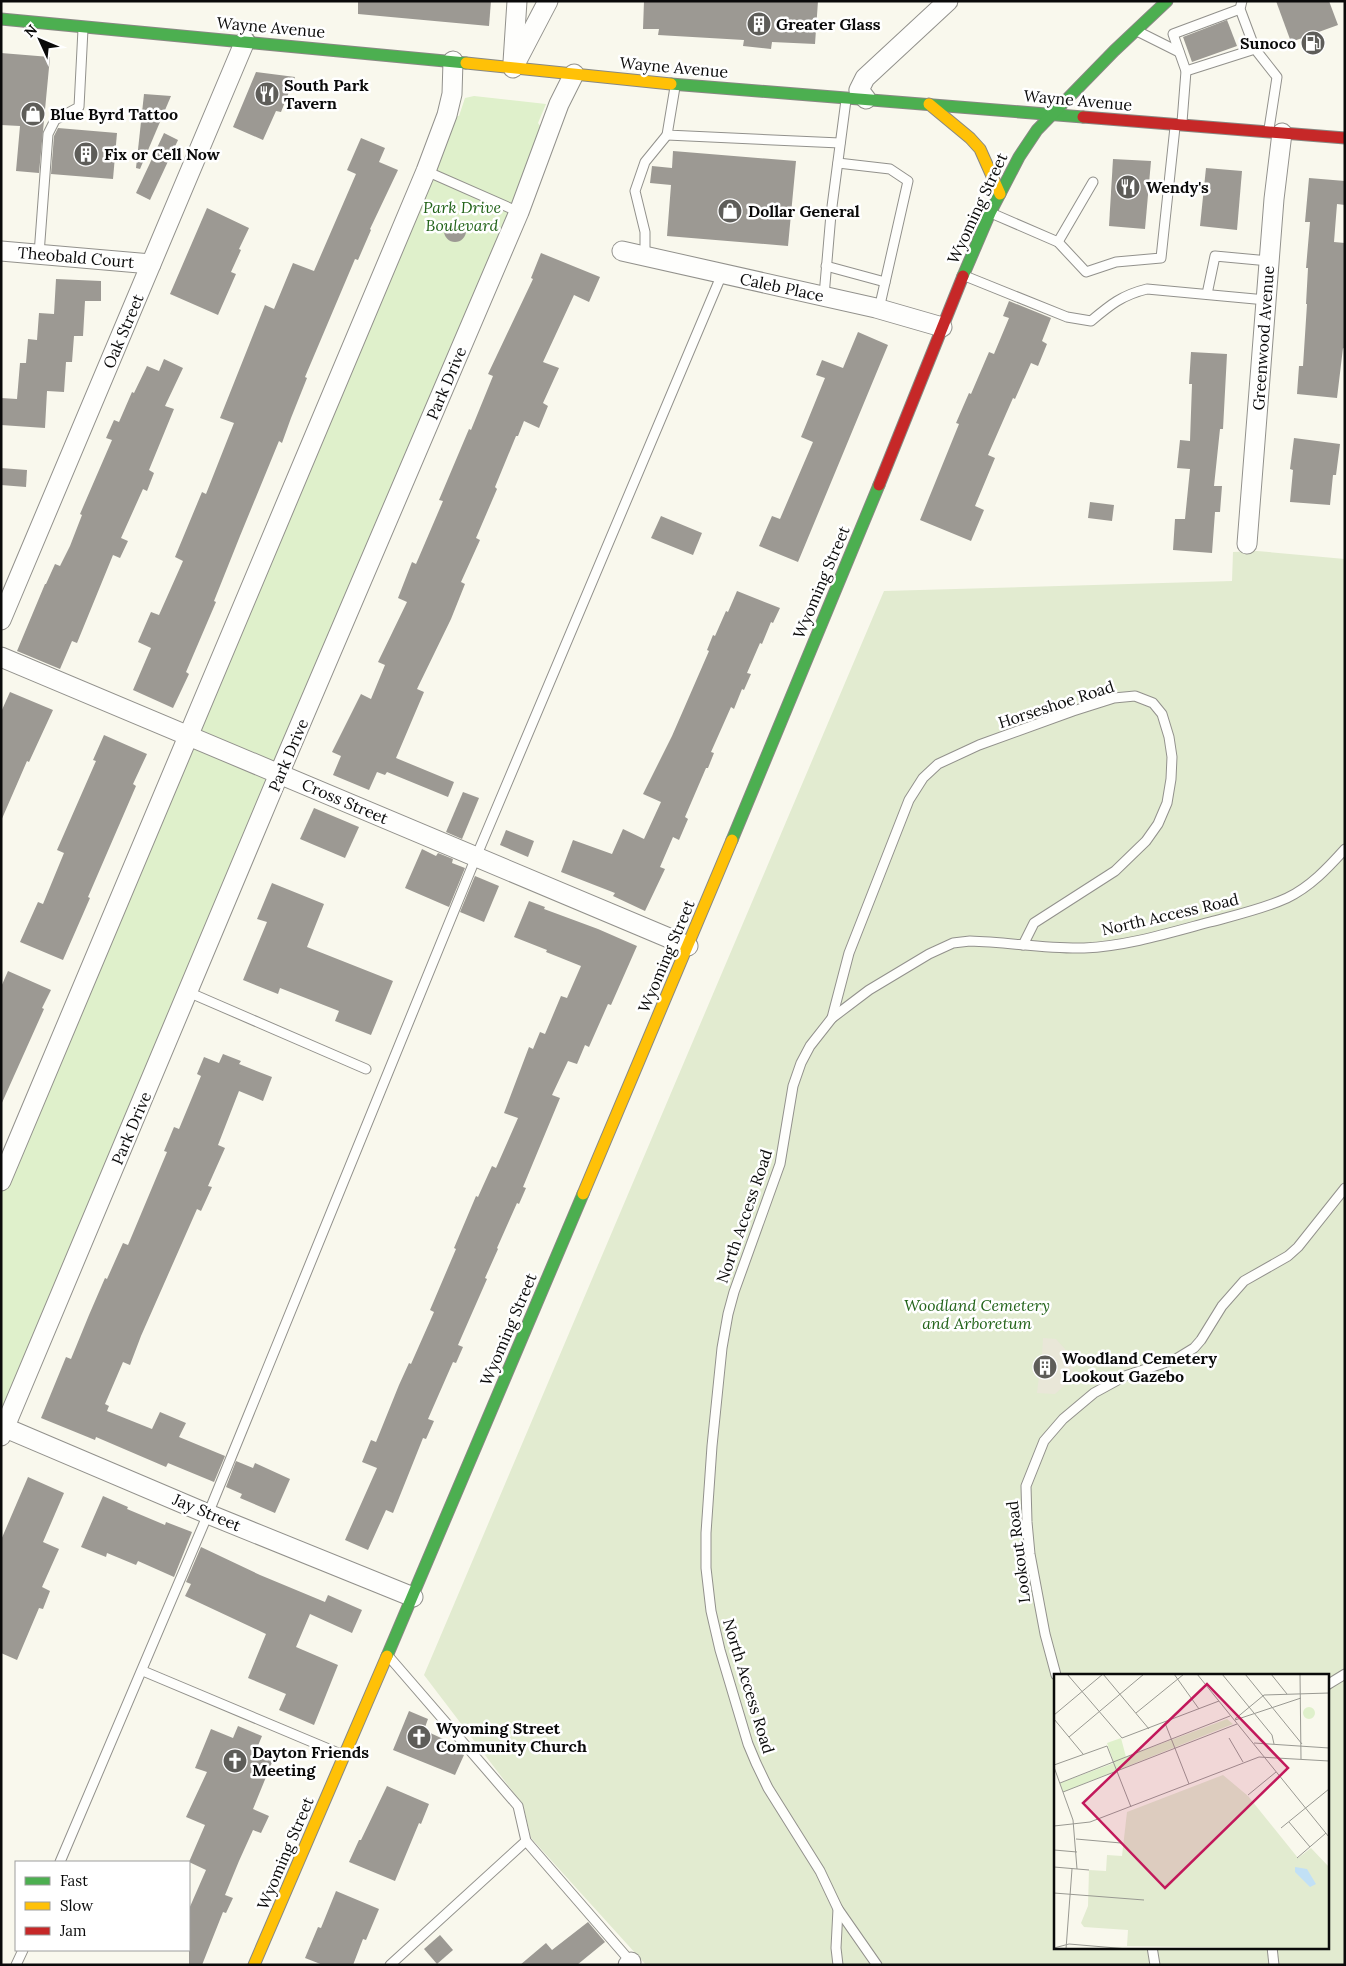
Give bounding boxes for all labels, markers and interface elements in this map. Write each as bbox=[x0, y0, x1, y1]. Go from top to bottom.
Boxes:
building icon: Greater Glass bbox=[746, 11, 772, 37]
street label: Wayne Avenue bbox=[216, 12, 326, 42]
place label: Greater Glass bbox=[776, 14, 881, 34]
north arrow bbox=[15, 15, 65, 65]
text: N bbox=[20, 21, 41, 41]
fuel station icon: Sunoco bbox=[1300, 30, 1326, 56]
place label: Sunoco bbox=[1240, 33, 1296, 53]
street label: Wayne Avenue bbox=[619, 52, 729, 82]
place label: South Park Tavern bbox=[284, 75, 369, 113]
restaurant icon: South Park Tavern bbox=[254, 81, 280, 107]
street label: Wayne Avenue bbox=[1023, 85, 1133, 115]
shop icon: Blue Byrd Tattoo bbox=[20, 101, 46, 127]
place label: Blue Byrd Tattoo bbox=[50, 104, 178, 124]
building icon: Fix or Cell Now bbox=[73, 141, 99, 167]
place label: Fix or Cell Now bbox=[104, 144, 220, 164]
street label: Wyoming Street bbox=[943, 149, 1012, 267]
restaurant icon: Wendy's bbox=[1115, 174, 1141, 200]
place label: Wendy's bbox=[1146, 177, 1209, 197]
park label: Park Drive Boulevard bbox=[423, 197, 501, 235]
shop icon: Dollar General bbox=[717, 198, 743, 224]
place label: Dollar General bbox=[748, 201, 860, 221]
street label: Theobald Court bbox=[17, 242, 136, 272]
street label: Greenwood Avenue bbox=[1248, 265, 1278, 411]
street label: Caleb Place bbox=[738, 268, 826, 306]
street label: Oak Street bbox=[98, 290, 148, 371]
street label: Park Drive bbox=[422, 343, 470, 423]
street label: Wyoming Street bbox=[788, 522, 854, 641]
street label: Horseshoe Road bbox=[995, 676, 1117, 732]
street label: Park Drive bbox=[264, 715, 312, 795]
street label: Cross Street bbox=[299, 774, 392, 828]
street label: North Access Road bbox=[1099, 888, 1241, 940]
street label: Wyoming Street bbox=[633, 896, 699, 1015]
street label: Park Drive bbox=[107, 1088, 155, 1168]
street label: North Access Road bbox=[712, 1146, 776, 1286]
street label: Wyoming Street bbox=[475, 1269, 541, 1388]
park label: Woodland Cemetery and Arboretum bbox=[904, 1295, 1050, 1333]
place label: Woodland Cemetery Lookout Gazebo bbox=[1062, 1348, 1217, 1386]
building icon: Woodland Cemetery Lookout Gazebo bbox=[1032, 1354, 1058, 1380]
street label: Jay Street bbox=[169, 1488, 245, 1536]
street label: Lookout Road bbox=[1002, 1499, 1034, 1604]
street label: North Access Road bbox=[719, 1616, 779, 1756]
inset map bbox=[1054, 1674, 1328, 1948]
place label: Wyoming Street Community Church bbox=[436, 1718, 587, 1756]
church icon: Wyoming Street Community Church bbox=[406, 1724, 432, 1750]
place label: Dayton Friends Meeting bbox=[252, 1742, 369, 1780]
church icon: Dayton Friends Meeting bbox=[222, 1748, 248, 1774]
street label: Wyoming Street bbox=[252, 1793, 318, 1912]
legend bbox=[15, 1861, 190, 1951]
text: Fast bbox=[60, 1871, 88, 1890]
text: Slow bbox=[60, 1896, 93, 1915]
text: Jam bbox=[59, 1921, 87, 1940]

